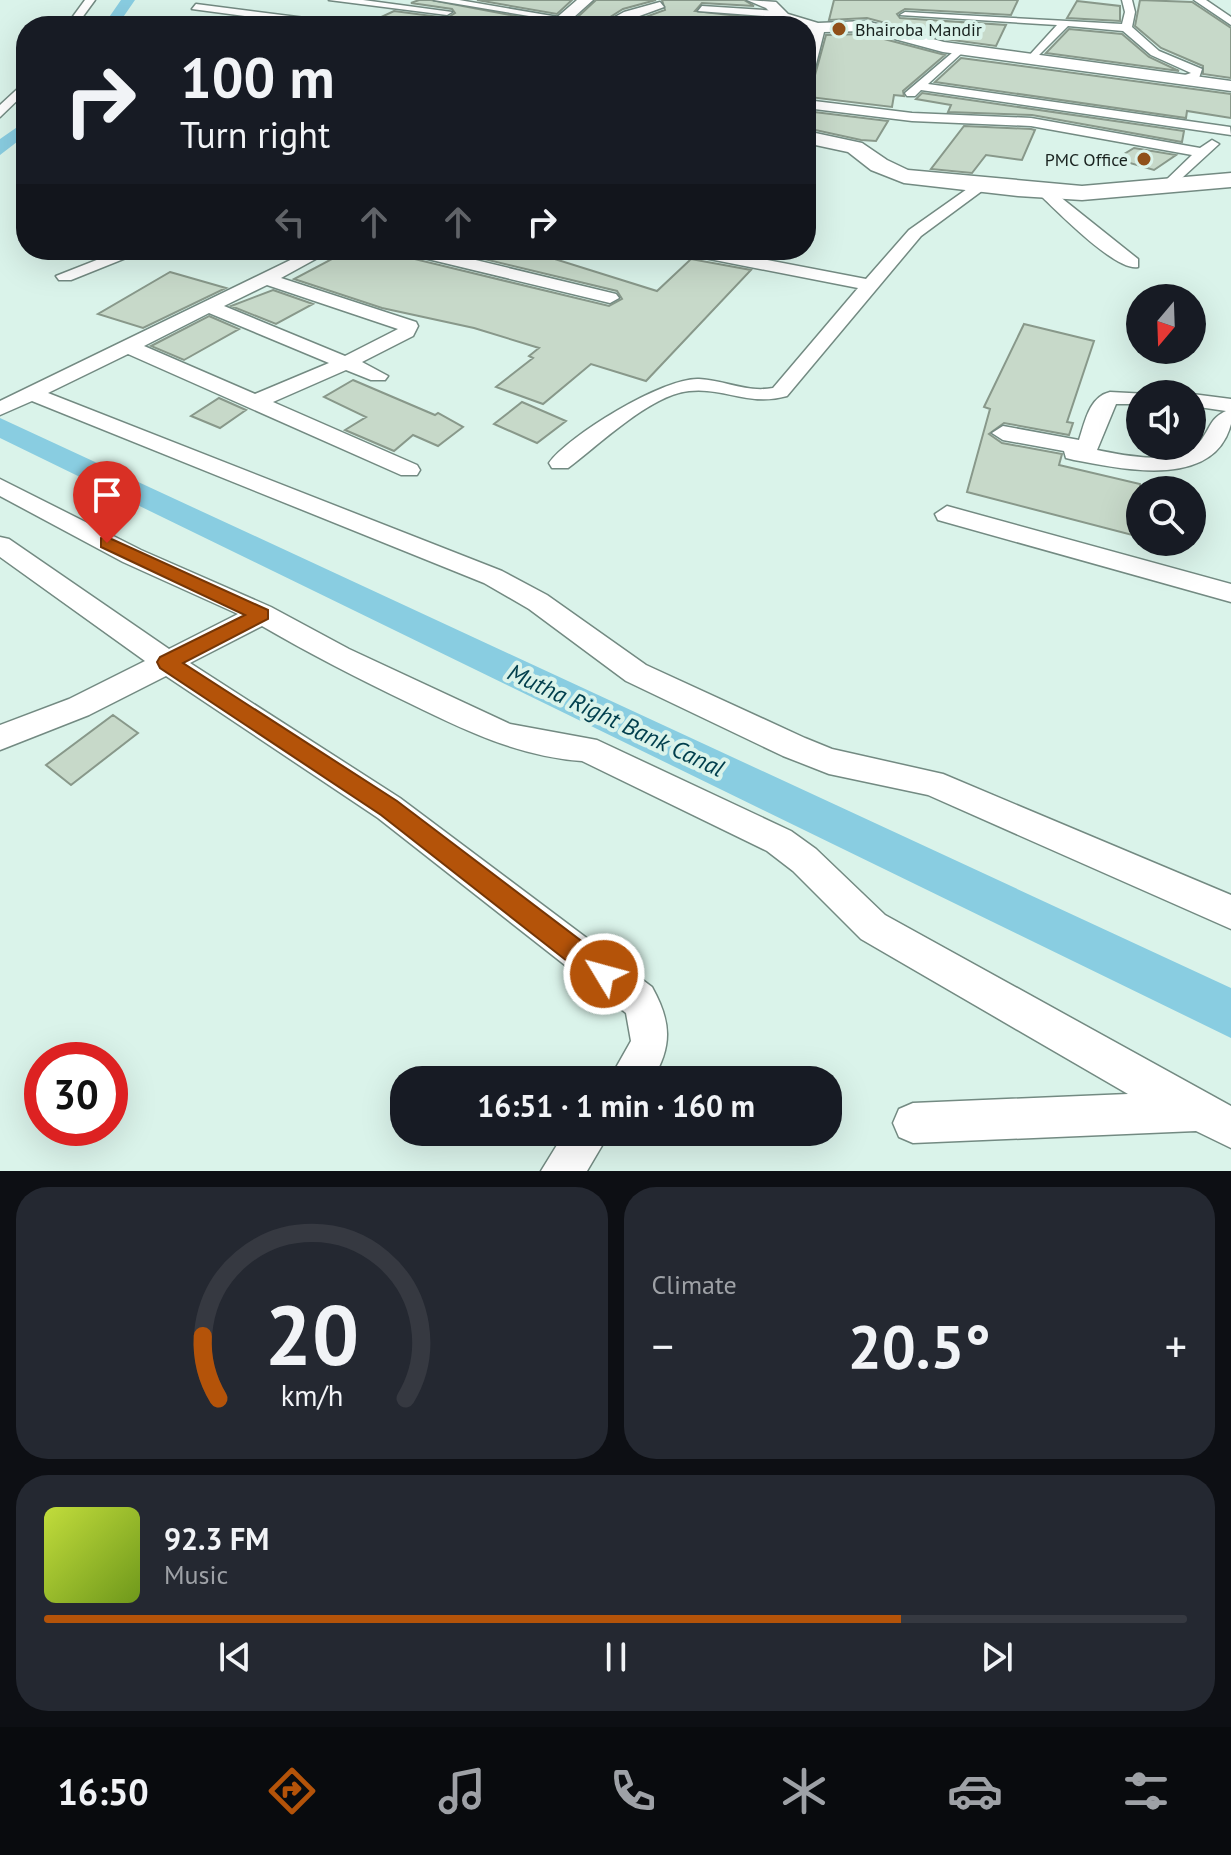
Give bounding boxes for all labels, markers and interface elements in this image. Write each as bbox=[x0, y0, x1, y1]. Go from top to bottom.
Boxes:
place label: Bhairoba Mandir bbox=[855, 18, 982, 41]
marker: Bhairoba Mandir bbox=[830, 20, 848, 38]
text: 100 m bbox=[180, 41, 335, 113]
icon: right bbox=[48, 48, 152, 152]
text: Turn right bbox=[180, 111, 330, 158]
place label: PMC Office bbox=[1045, 148, 1128, 171]
marker: PMC Office bbox=[1135, 150, 1153, 168]
icon: left bbox=[268, 200, 312, 244]
icon: ahead bbox=[352, 200, 396, 244]
icon: ahead bbox=[436, 200, 480, 244]
icon: right bbox=[520, 200, 564, 244]
north arrow bbox=[1126, 284, 1206, 364]
map controls bbox=[1126, 284, 1206, 556]
button: sound bbox=[1126, 380, 1206, 460]
pin bbox=[73, 461, 141, 543]
icon: arrive bbox=[85, 473, 129, 517]
button: search bbox=[1126, 476, 1206, 556]
water label: Mutha Right Bank Canal bbox=[503, 656, 730, 784]
position arrow bbox=[562, 932, 646, 1016]
speed limit sign: 30 bbox=[24, 1042, 128, 1146]
text: 16:51 · 1 min · 160 m bbox=[477, 1086, 755, 1125]
text: Climate bbox=[652, 1268, 737, 1301]
text: 20 bbox=[265, 1280, 359, 1388]
text: 20.5° bbox=[848, 1307, 991, 1385]
text: − bbox=[652, 1317, 674, 1374]
text: + bbox=[1165, 1317, 1187, 1374]
text: km/h bbox=[280, 1377, 343, 1414]
text: 92.3 FM bbox=[164, 1519, 269, 1558]
text: Music bbox=[164, 1558, 228, 1591]
icon: previous bbox=[213, 1635, 257, 1679]
icon: pause bbox=[594, 1635, 638, 1679]
icon: next bbox=[975, 1635, 1019, 1679]
icon: directions bbox=[264, 1763, 320, 1819]
icon: music bbox=[434, 1763, 490, 1819]
icon: phone bbox=[605, 1763, 661, 1819]
icon: climate bbox=[776, 1763, 832, 1819]
icon: car bbox=[947, 1763, 1003, 1819]
icon: filters bbox=[1118, 1763, 1174, 1819]
text: 16:50 bbox=[57, 1768, 149, 1815]

